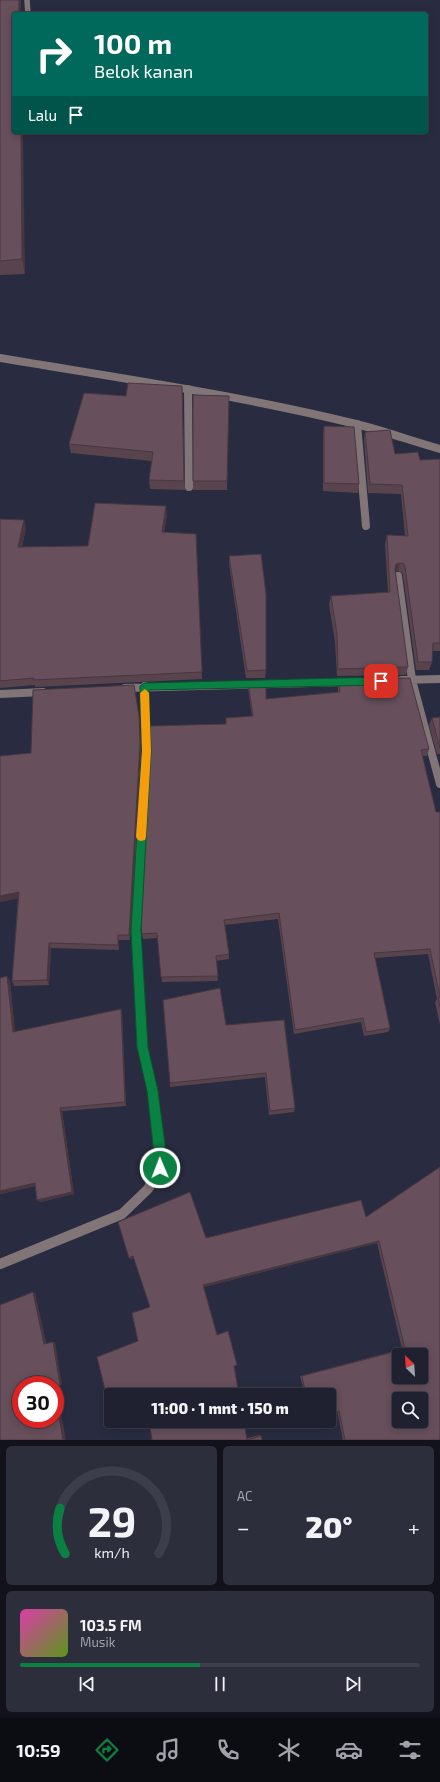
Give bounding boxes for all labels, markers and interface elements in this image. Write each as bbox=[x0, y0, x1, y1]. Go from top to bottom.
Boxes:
text: 100 m bbox=[94, 26, 172, 60]
icon: right bbox=[28, 28, 80, 80]
text: Belok kanan bbox=[94, 60, 193, 82]
icon: arrive bbox=[65, 104, 87, 126]
text: Lalu bbox=[28, 106, 57, 124]
pin bbox=[364, 664, 398, 698]
icon: arrive bbox=[370, 670, 392, 692]
position arrow bbox=[139, 1147, 181, 1189]
north arrow bbox=[392, 1348, 428, 1384]
map controls bbox=[392, 1348, 428, 1428]
speed limit sign: 30 bbox=[12, 1376, 64, 1428]
button: search bbox=[392, 1392, 428, 1428]
text: 11:00 · 1 mnt · 150 m bbox=[151, 1399, 289, 1417]
text: AC bbox=[237, 1488, 252, 1504]
text: 29 bbox=[87, 1494, 136, 1544]
text: 20° bbox=[305, 1508, 352, 1544]
text: − bbox=[237, 1514, 250, 1540]
text: + bbox=[408, 1514, 420, 1540]
text: km/h bbox=[94, 1543, 129, 1560]
text: 103.5 FM bbox=[80, 1616, 142, 1634]
text: Musik bbox=[80, 1634, 115, 1650]
icon: previous bbox=[76, 1673, 98, 1695]
icon: pause bbox=[209, 1673, 231, 1695]
icon: next bbox=[342, 1673, 364, 1695]
icon: directions bbox=[93, 1736, 121, 1764]
icon: music bbox=[154, 1736, 182, 1764]
icon: phone bbox=[214, 1736, 242, 1764]
icon: climate bbox=[275, 1736, 303, 1764]
icon: car bbox=[335, 1736, 363, 1764]
icon: filters bbox=[396, 1736, 424, 1764]
text: 10:59 bbox=[16, 1739, 61, 1761]

